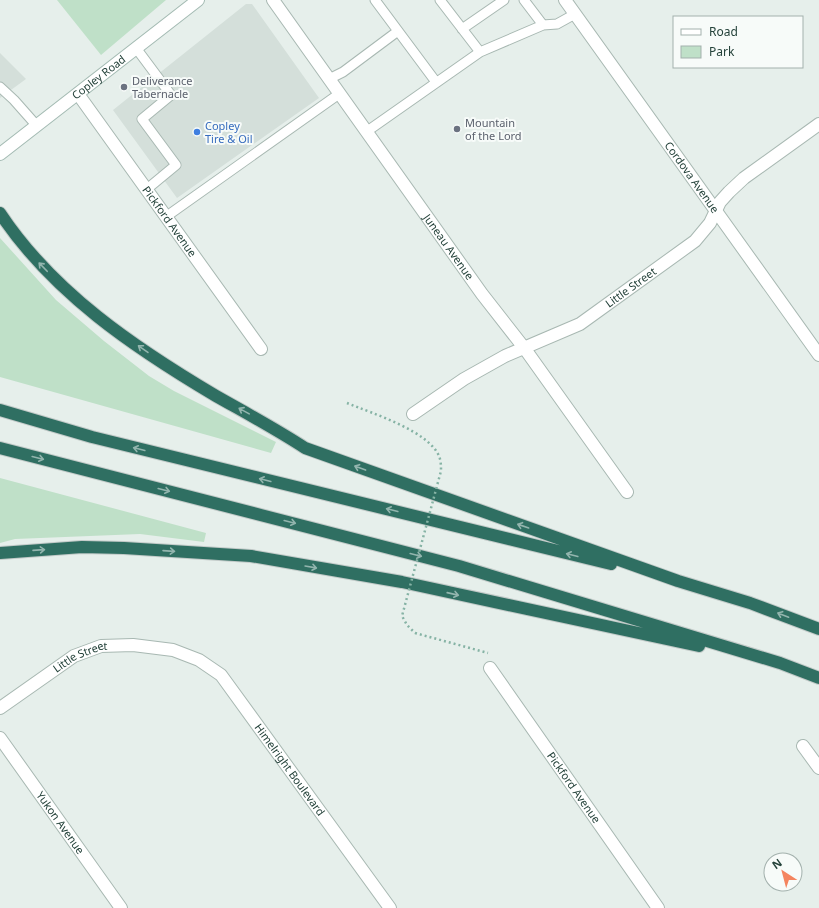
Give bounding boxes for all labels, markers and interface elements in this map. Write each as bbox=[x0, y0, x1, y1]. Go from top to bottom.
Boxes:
legend bbox=[673, 16, 803, 68]
text: Road bbox=[709, 23, 738, 40]
text: Park bbox=[709, 43, 735, 60]
street label: Copley Road bbox=[68, 51, 128, 102]
place label: Deliverance Tabernacle bbox=[132, 73, 192, 101]
marker: Deliverance Tabernacle bbox=[119, 82, 129, 92]
place label: Mountain of the Lord bbox=[465, 115, 522, 143]
place label: Copley Tire & Oil bbox=[205, 118, 253, 146]
marker: Mountain of the Lord bbox=[452, 124, 462, 134]
marker: Copley Tire & Oil bbox=[192, 127, 202, 137]
street label: Cordova Avenue bbox=[662, 138, 723, 216]
street label: Pickford Avenue bbox=[139, 183, 200, 260]
street label: Juneau Avenue bbox=[420, 210, 478, 283]
one-way arrow bbox=[38, 262, 48, 272]
street label: Little Street bbox=[602, 264, 659, 310]
one-way arrow bbox=[138, 345, 149, 353]
one-way arrow bbox=[238, 407, 250, 415]
one-way arrow bbox=[133, 444, 146, 452]
one-way arrow bbox=[31, 454, 44, 462]
one-way arrow bbox=[355, 464, 367, 472]
one-way arrow bbox=[259, 475, 272, 483]
one-way arrow bbox=[157, 487, 170, 494]
one-way arrow bbox=[385, 506, 398, 514]
one-way arrow bbox=[283, 519, 296, 527]
one-way arrow bbox=[517, 521, 529, 529]
one-way arrow bbox=[32, 546, 45, 553]
one-way arrow bbox=[162, 548, 175, 555]
one-way arrow bbox=[566, 550, 579, 558]
one-way arrow bbox=[409, 551, 422, 559]
one-way arrow bbox=[305, 563, 318, 571]
one-way arrow bbox=[446, 590, 459, 598]
one-way arrow bbox=[777, 611, 789, 619]
street label: Little Street bbox=[50, 638, 108, 676]
street label: Himelright Boulevard bbox=[252, 720, 329, 819]
street label: Pickford Avenue bbox=[544, 749, 604, 826]
street label: Yukon Avenue bbox=[33, 788, 88, 857]
north arrow bbox=[763, 852, 803, 892]
text: N bbox=[769, 855, 785, 872]

